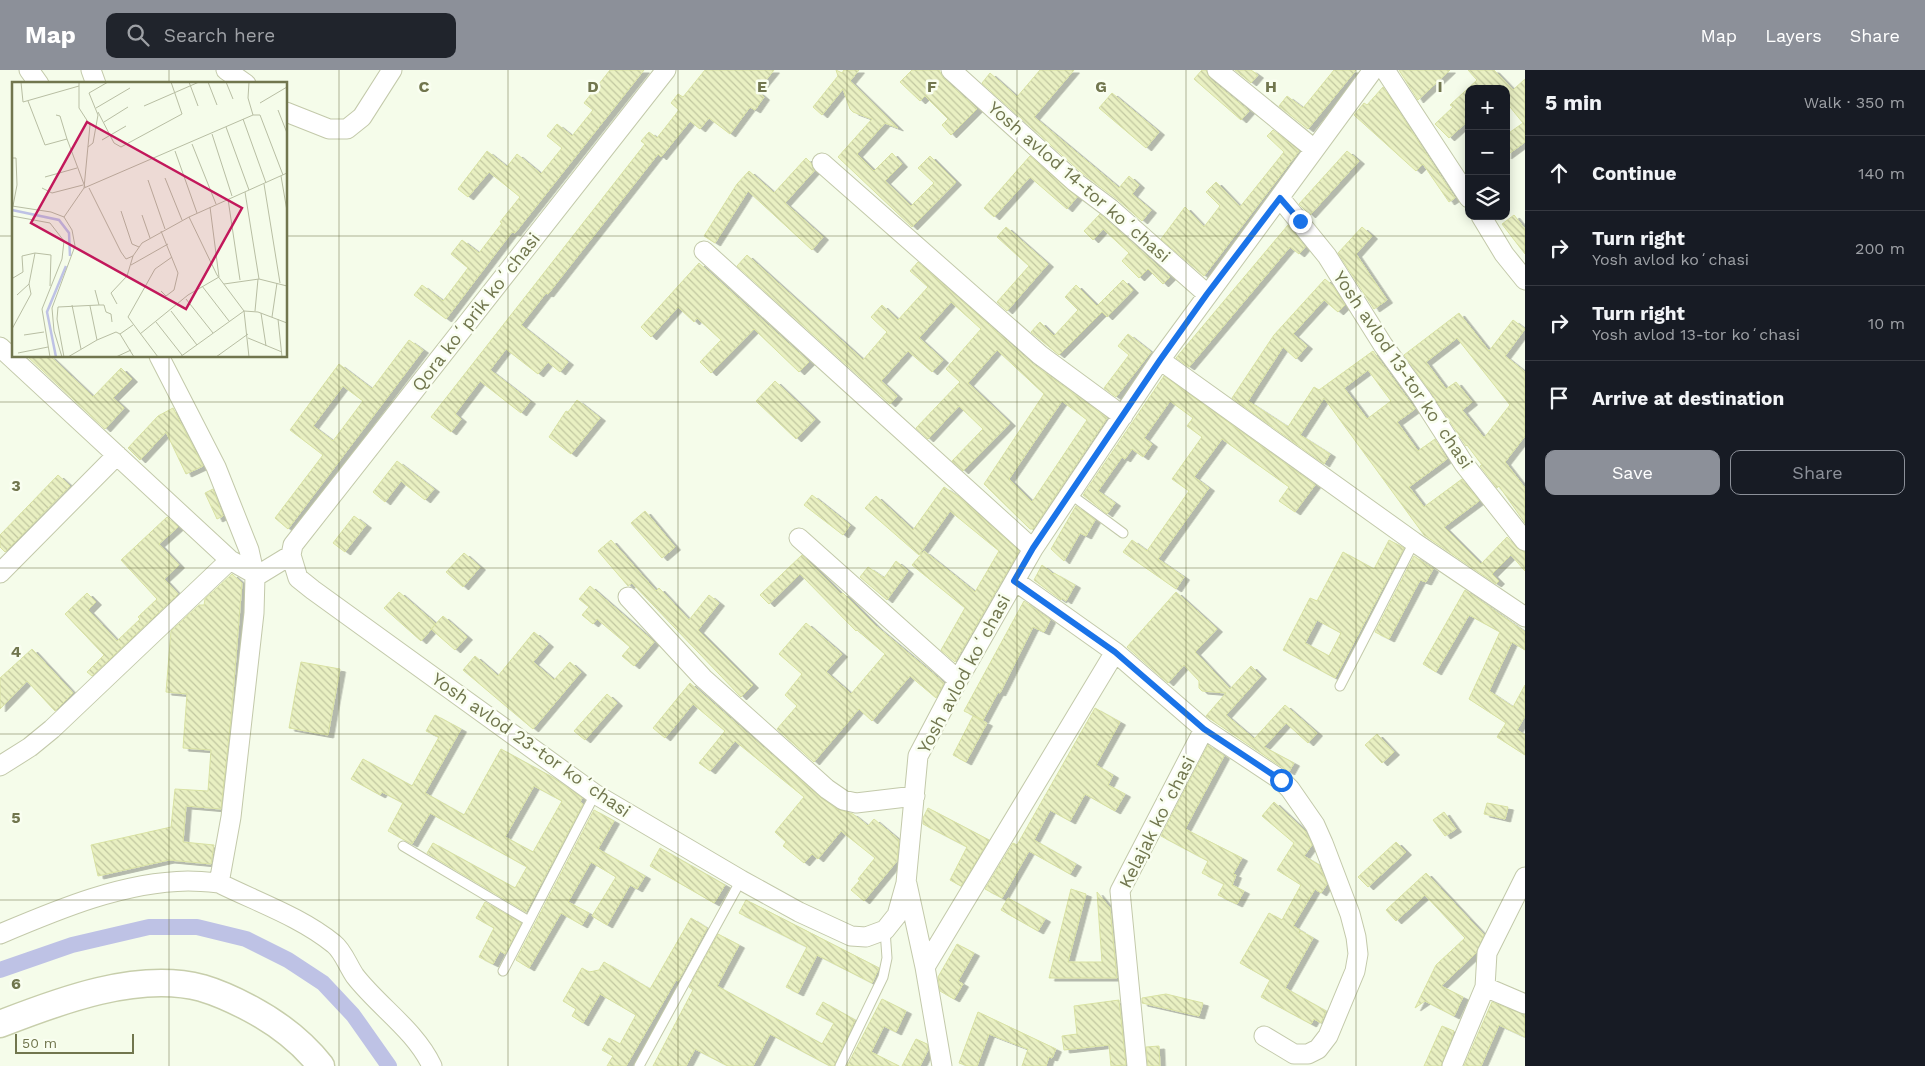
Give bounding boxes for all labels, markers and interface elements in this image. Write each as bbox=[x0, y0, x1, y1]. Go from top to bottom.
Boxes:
search box bbox=[106, 13, 456, 58]
text: Map bbox=[25, 21, 76, 49]
icon: search bbox=[124, 21, 152, 49]
text: Search here bbox=[164, 24, 275, 47]
text: Map bbox=[1700, 25, 1737, 46]
text: Layers bbox=[1765, 25, 1822, 46]
text: Share bbox=[1850, 25, 1900, 46]
text: C bbox=[419, 77, 430, 96]
text: D bbox=[587, 77, 599, 96]
text: E bbox=[757, 77, 767, 96]
text: F bbox=[927, 77, 937, 96]
text: G bbox=[1095, 77, 1107, 96]
text: H bbox=[1265, 77, 1277, 96]
text: I bbox=[1437, 77, 1443, 96]
inset map bbox=[12, 82, 288, 358]
map controls bbox=[1465, 85, 1510, 220]
button: + bbox=[1465, 85, 1510, 130]
text: 5 min bbox=[1545, 90, 1602, 115]
text: Walk · 350 m bbox=[1804, 93, 1905, 112]
street label: Yosh avlod 14-tor koʻchasi bbox=[984, 97, 1175, 266]
button: − bbox=[1465, 130, 1510, 175]
icon: ahead bbox=[1545, 159, 1573, 187]
text: Continue bbox=[1592, 162, 1676, 185]
text: 140 m bbox=[1858, 164, 1905, 183]
button: layers bbox=[1465, 175, 1510, 220]
route end bbox=[1289, 210, 1312, 233]
text: Turn right bbox=[1592, 227, 1685, 250]
street label: Qora koʻprik koʻchasi bbox=[407, 228, 544, 395]
icon: right bbox=[1545, 234, 1573, 262]
text: 200 m bbox=[1855, 239, 1905, 258]
text: Yosh avlod koʻchasi bbox=[1592, 250, 1749, 269]
street label: Yosh avlod 13-tor koʻchasi bbox=[1329, 267, 1478, 473]
text: Turn right bbox=[1592, 302, 1685, 325]
icon: right bbox=[1545, 309, 1573, 337]
text: 10 m bbox=[1868, 314, 1905, 333]
text: Yosh avlod 13-tor koʻchasi bbox=[1592, 325, 1800, 344]
icon: arrive bbox=[1545, 384, 1573, 412]
text: Arrive at destination bbox=[1592, 387, 1784, 410]
button: Save bbox=[1545, 450, 1720, 495]
button: Share bbox=[1730, 450, 1905, 495]
text: 3 bbox=[11, 476, 21, 495]
street label: Yosh avlod koʻchasi bbox=[913, 591, 1014, 757]
text: 4 bbox=[11, 642, 21, 661]
street label: Yosh avlod 23-tor koʻchasi bbox=[428, 668, 635, 821]
street label: Kelajak koʻchasi bbox=[1114, 752, 1199, 891]
route start bbox=[1270, 769, 1293, 792]
text: 5 bbox=[11, 808, 21, 827]
text: 6 bbox=[11, 974, 21, 993]
scale bar bbox=[15, 1031, 134, 1054]
text: 50 m bbox=[22, 1035, 57, 1051]

